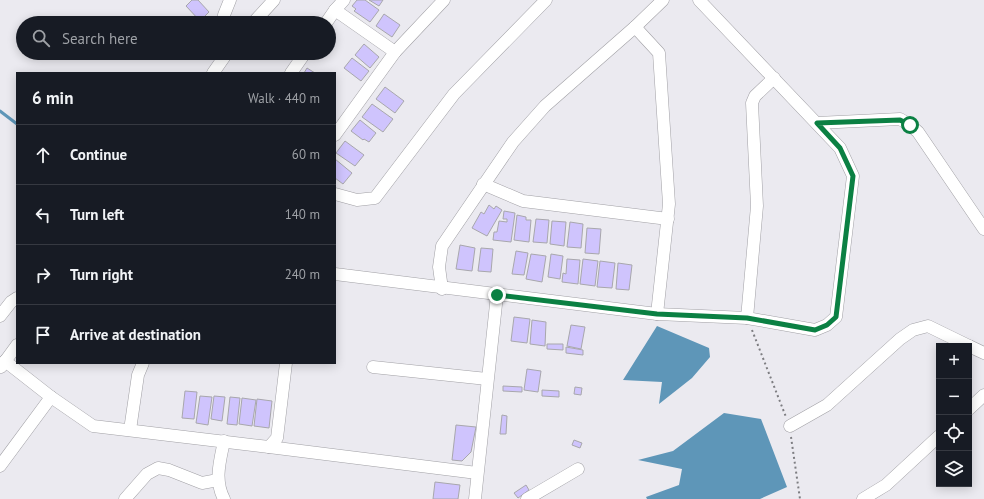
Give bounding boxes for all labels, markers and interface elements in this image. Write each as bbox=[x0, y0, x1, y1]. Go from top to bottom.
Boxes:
search box bbox=[16, 16, 336, 60]
icon: search bbox=[30, 27, 52, 49]
text: Search here bbox=[62, 29, 138, 48]
text: 6 min bbox=[32, 87, 73, 109]
text: Walk · 440 m bbox=[248, 90, 320, 107]
route start bbox=[901, 116, 919, 134]
icon: ahead bbox=[32, 144, 54, 166]
text: Continue bbox=[70, 145, 127, 164]
text: 60 m bbox=[292, 146, 320, 163]
icon: left bbox=[32, 204, 54, 226]
text: Turn left bbox=[70, 205, 124, 224]
text: 140 m bbox=[285, 206, 320, 223]
icon: right bbox=[32, 264, 54, 286]
text: Turn right bbox=[70, 265, 133, 284]
text: 240 m bbox=[285, 266, 320, 283]
route end bbox=[488, 286, 506, 304]
icon: arrive bbox=[32, 324, 54, 346]
text: Arrive at destination bbox=[70, 325, 201, 344]
map controls bbox=[936, 343, 972, 487]
button: + bbox=[936, 343, 972, 379]
button: − bbox=[936, 379, 972, 415]
button: locate bbox=[936, 415, 972, 451]
button: layers bbox=[936, 451, 972, 487]

